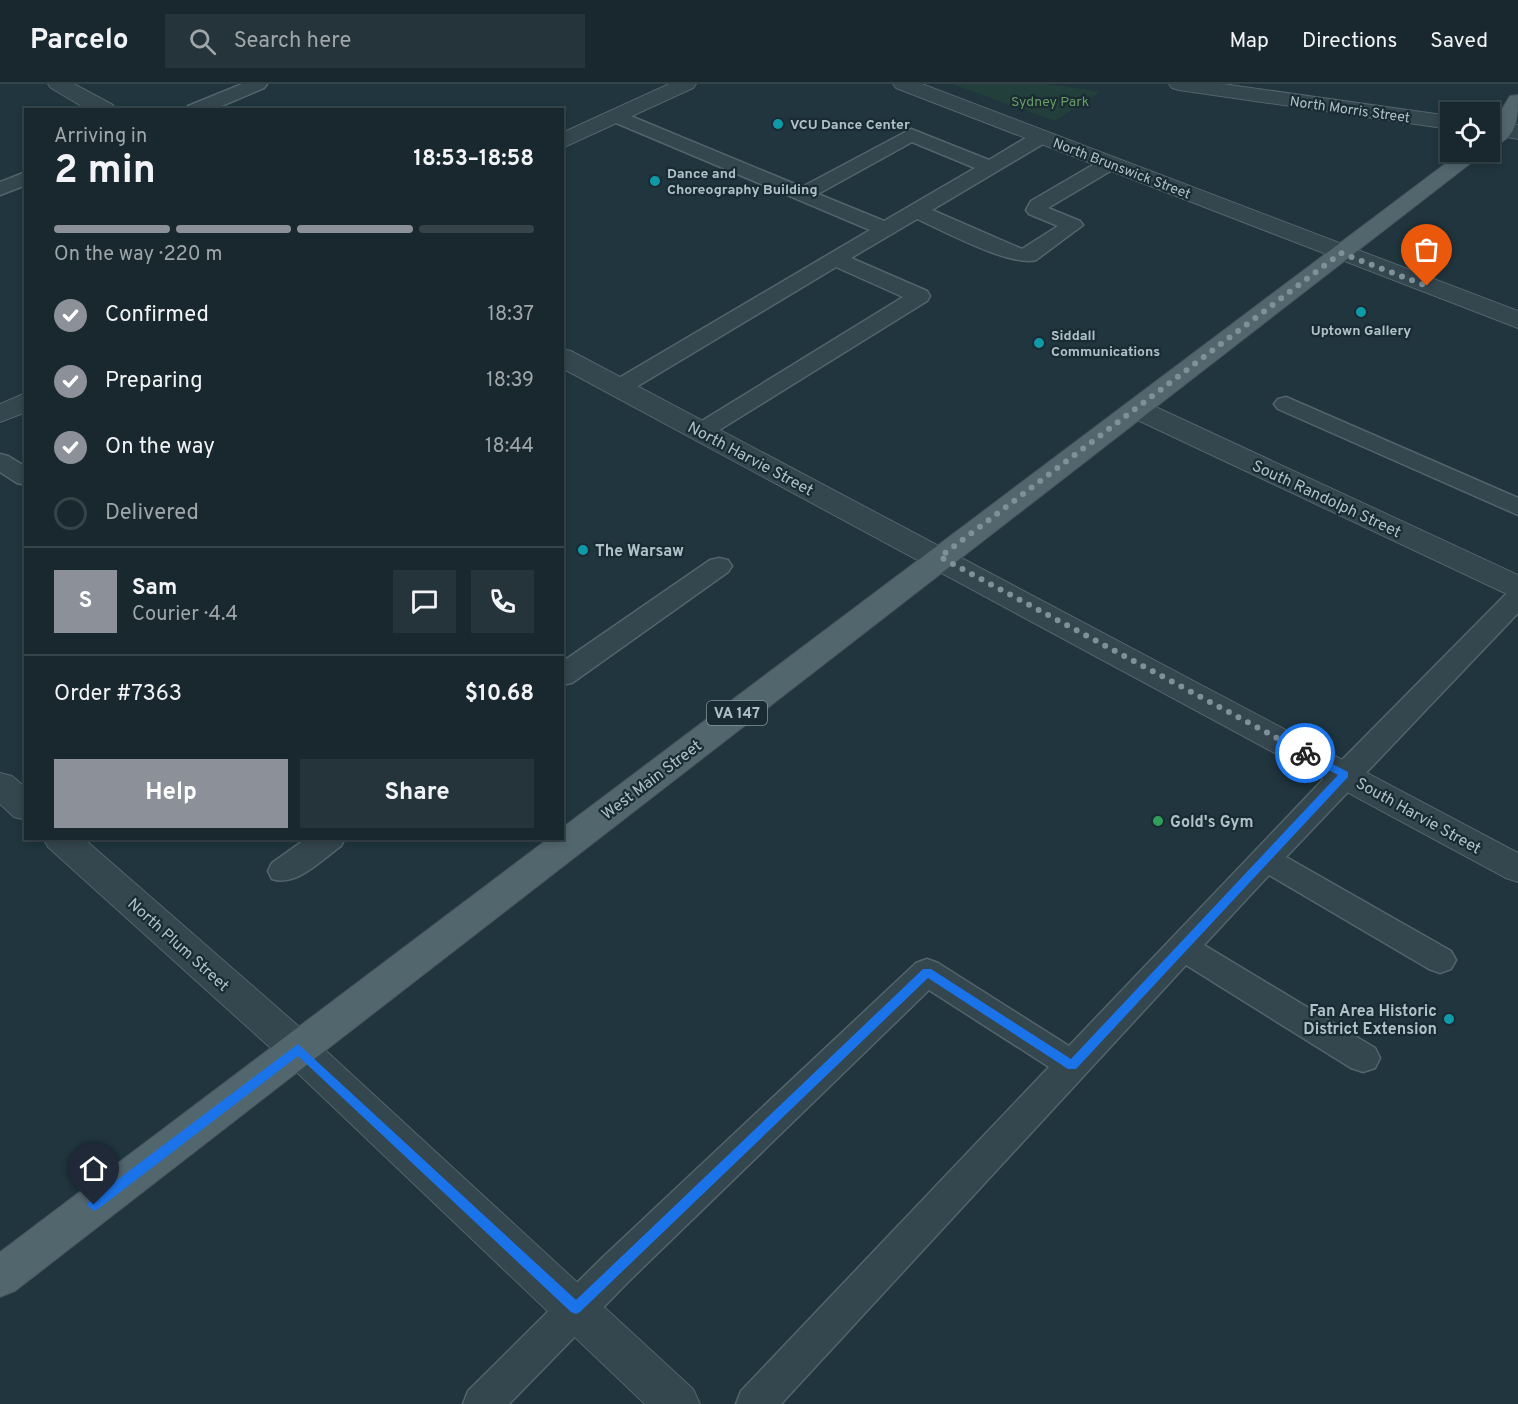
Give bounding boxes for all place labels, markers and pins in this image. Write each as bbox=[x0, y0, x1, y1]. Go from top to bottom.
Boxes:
marker: VCU Dance Center bbox=[771, 117, 785, 131]
place label: VCU Dance Center bbox=[790, 117, 910, 134]
place label: Dance and Choreography Building bbox=[667, 166, 817, 199]
marker: Dance and Choreography Building bbox=[648, 174, 662, 188]
pin bbox=[1401, 224, 1452, 286]
marker: Uptown Gallery bbox=[1354, 305, 1368, 319]
place label: Uptown Gallery bbox=[1311, 323, 1411, 340]
place label: Siddall Communications bbox=[1051, 328, 1160, 361]
marker: Siddall Communications bbox=[1032, 336, 1046, 350]
place label: The Warsaw bbox=[595, 542, 684, 562]
marker: The Warsaw bbox=[576, 543, 590, 557]
place label: Gold's Gym bbox=[1170, 813, 1253, 833]
marker: Gold's Gym bbox=[1151, 814, 1165, 828]
place label: Fan Area Historic District Extension bbox=[1303, 1002, 1437, 1040]
marker: Fan Area Historic District Extension bbox=[1442, 1012, 1456, 1026]
pin bbox=[68, 1143, 119, 1205]

